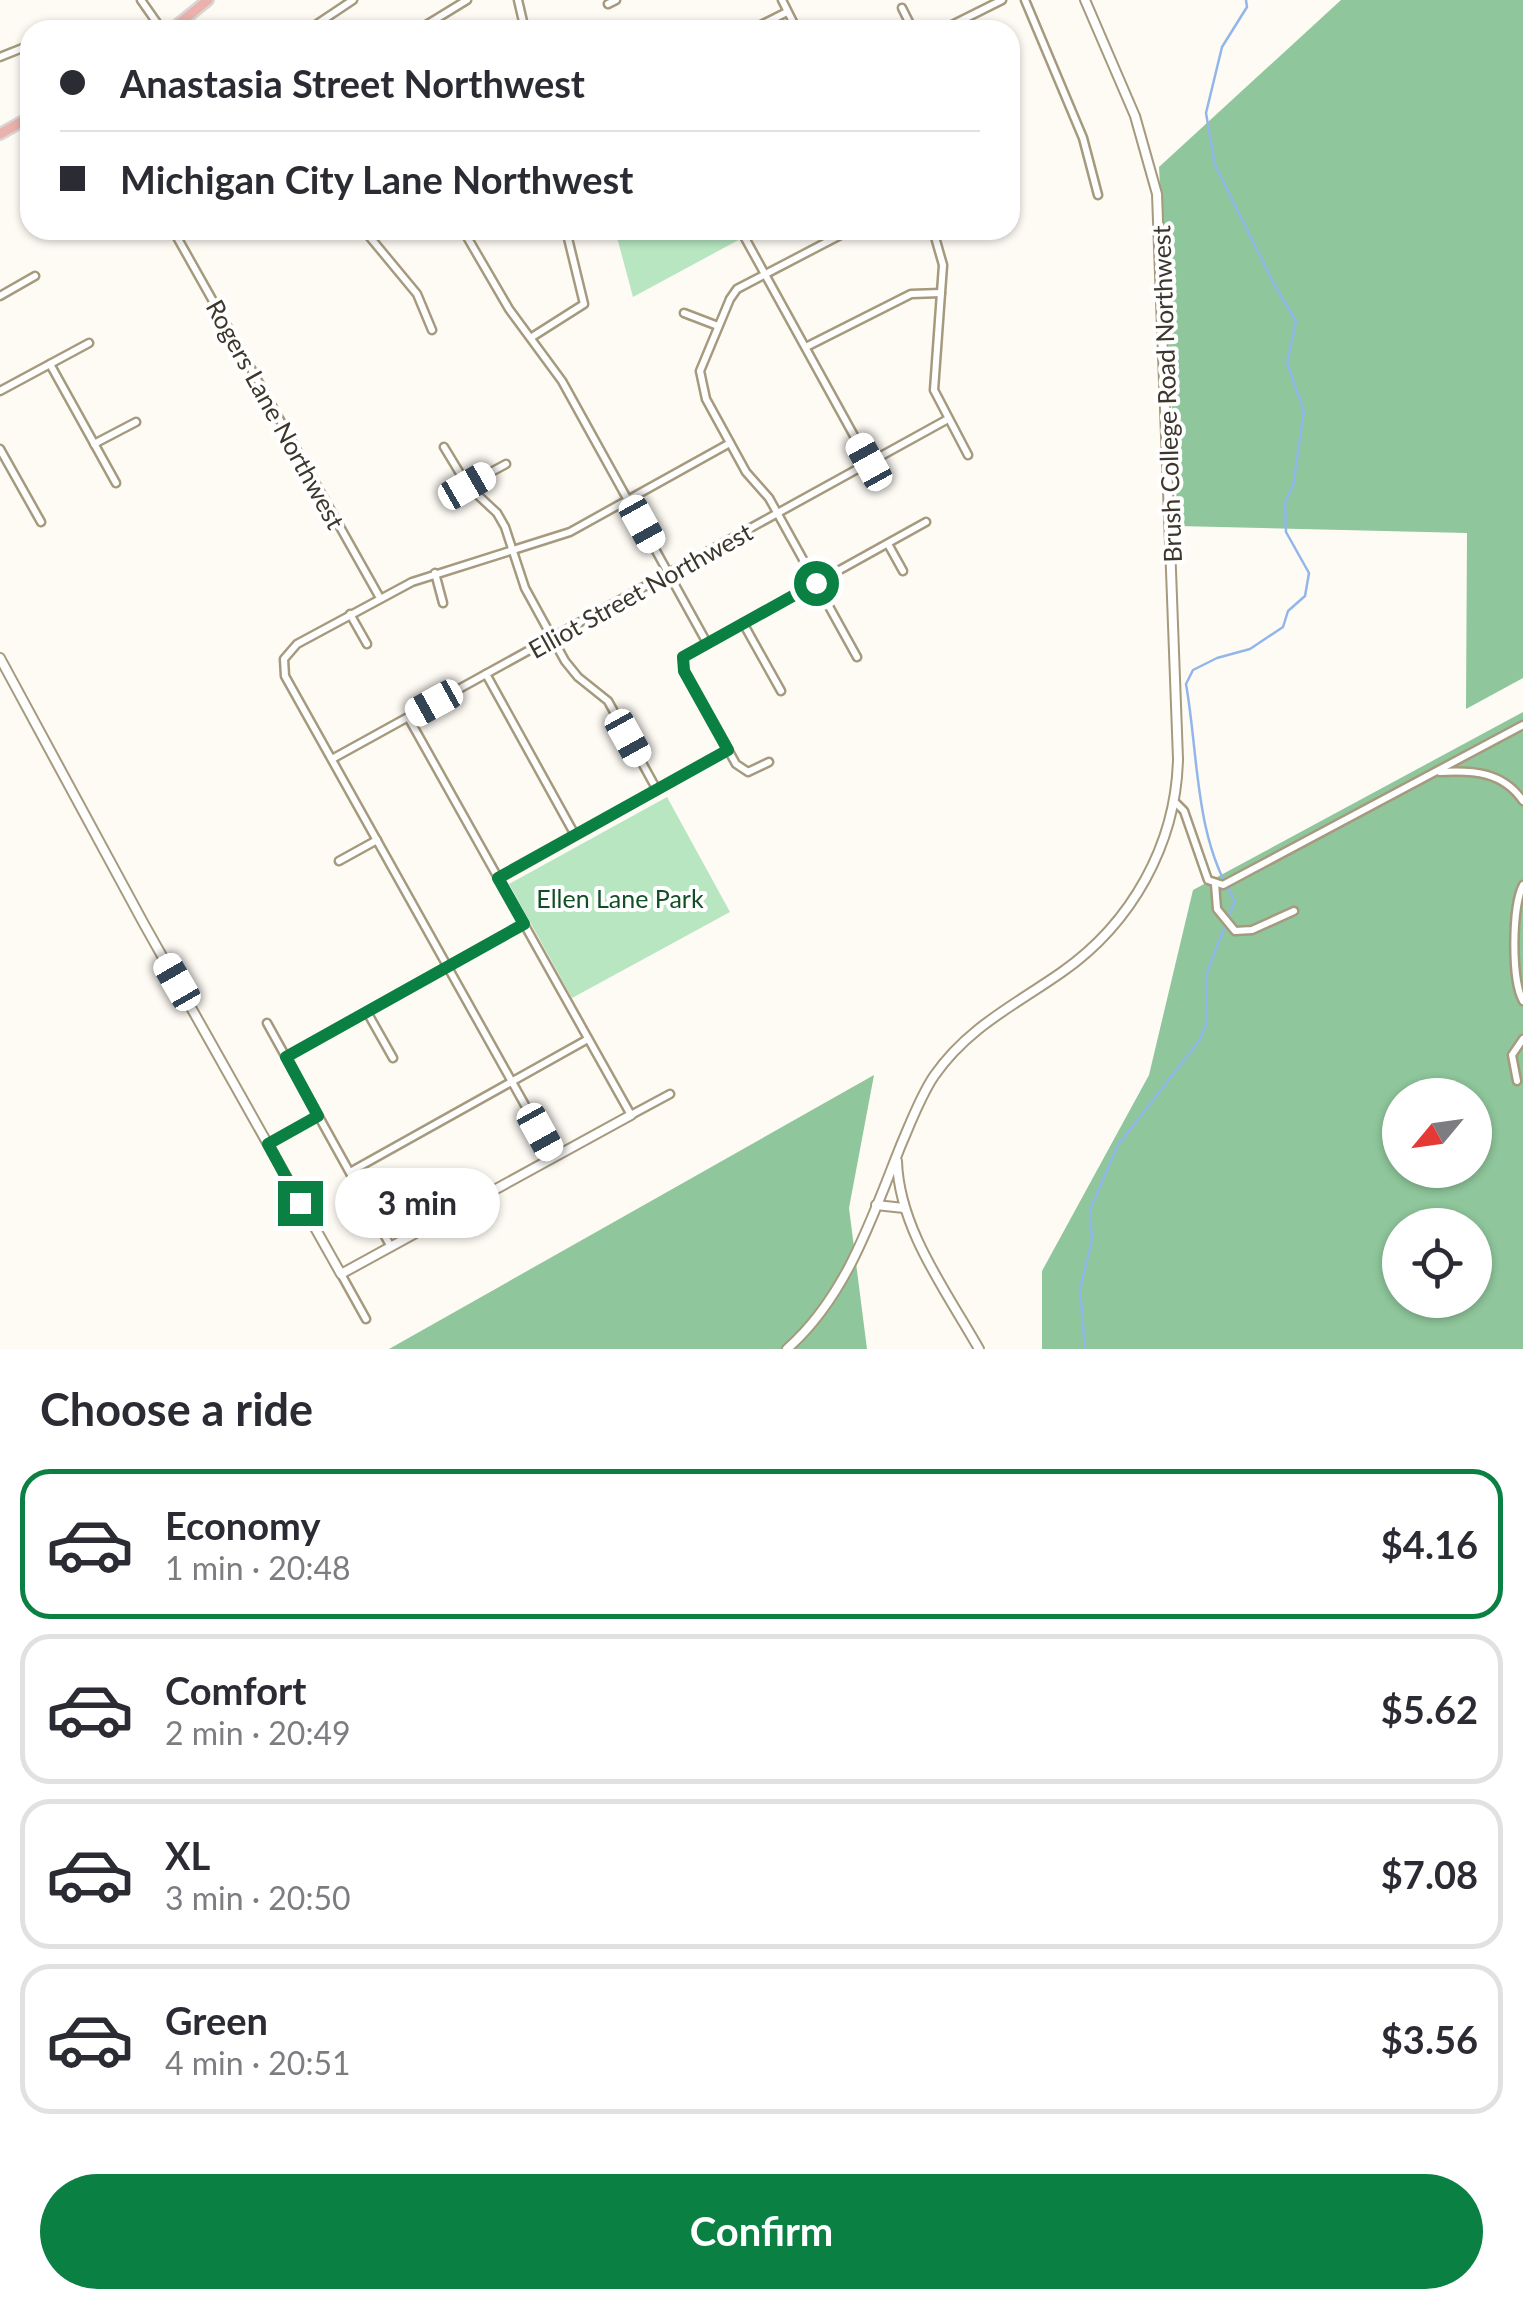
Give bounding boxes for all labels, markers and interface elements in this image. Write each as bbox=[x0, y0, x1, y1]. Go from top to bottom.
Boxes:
text: Anastasia Street Northwest bbox=[120, 60, 585, 106]
text: Michigan City Lane Northwest bbox=[120, 156, 633, 202]
street label: Brush College Road Northwest bbox=[1145, 225, 1187, 563]
street label: Rogers Lane Northwest bbox=[201, 294, 352, 534]
car bbox=[841, 428, 897, 496]
car bbox=[434, 458, 500, 514]
car bbox=[614, 490, 670, 558]
street label: Elliot Street Northwest bbox=[523, 516, 757, 664]
route start bbox=[794, 561, 839, 606]
car bbox=[400, 675, 468, 731]
car bbox=[600, 704, 656, 772]
park label: Ellen Lane Park bbox=[536, 883, 704, 913]
car bbox=[149, 949, 205, 1015]
north arrow bbox=[1382, 1078, 1492, 1188]
map controls bbox=[1382, 1078, 1492, 1318]
car bbox=[512, 1098, 568, 1166]
callout: 3 min bbox=[335, 1168, 500, 1238]
route end bbox=[278, 1181, 323, 1226]
text: 3 min bbox=[378, 1183, 457, 1222]
button: locate bbox=[1382, 1208, 1492, 1318]
text: Choose a ride bbox=[40, 1382, 313, 1436]
icon: car bbox=[45, 1499, 135, 1589]
text: Economy bbox=[165, 1502, 320, 1548]
text: $4.16 bbox=[1381, 1521, 1478, 1567]
text: 1 min · 20:48 bbox=[165, 1548, 351, 1587]
icon: car bbox=[45, 1664, 135, 1754]
text: Comfort bbox=[165, 1667, 306, 1713]
text: $5.62 bbox=[1381, 1686, 1478, 1732]
text: 2 min · 20:49 bbox=[165, 1713, 351, 1752]
icon: car bbox=[45, 1829, 135, 1919]
text: XL bbox=[165, 1832, 210, 1878]
text: $7.08 bbox=[1381, 1851, 1478, 1897]
text: 3 min · 20:50 bbox=[165, 1878, 351, 1917]
icon: car bbox=[45, 1994, 135, 2084]
text: Green bbox=[165, 1997, 268, 2043]
text: $3.56 bbox=[1381, 2016, 1478, 2062]
text: 4 min · 20:51 bbox=[165, 2043, 351, 2082]
button: Confirm bbox=[40, 2174, 1483, 2289]

